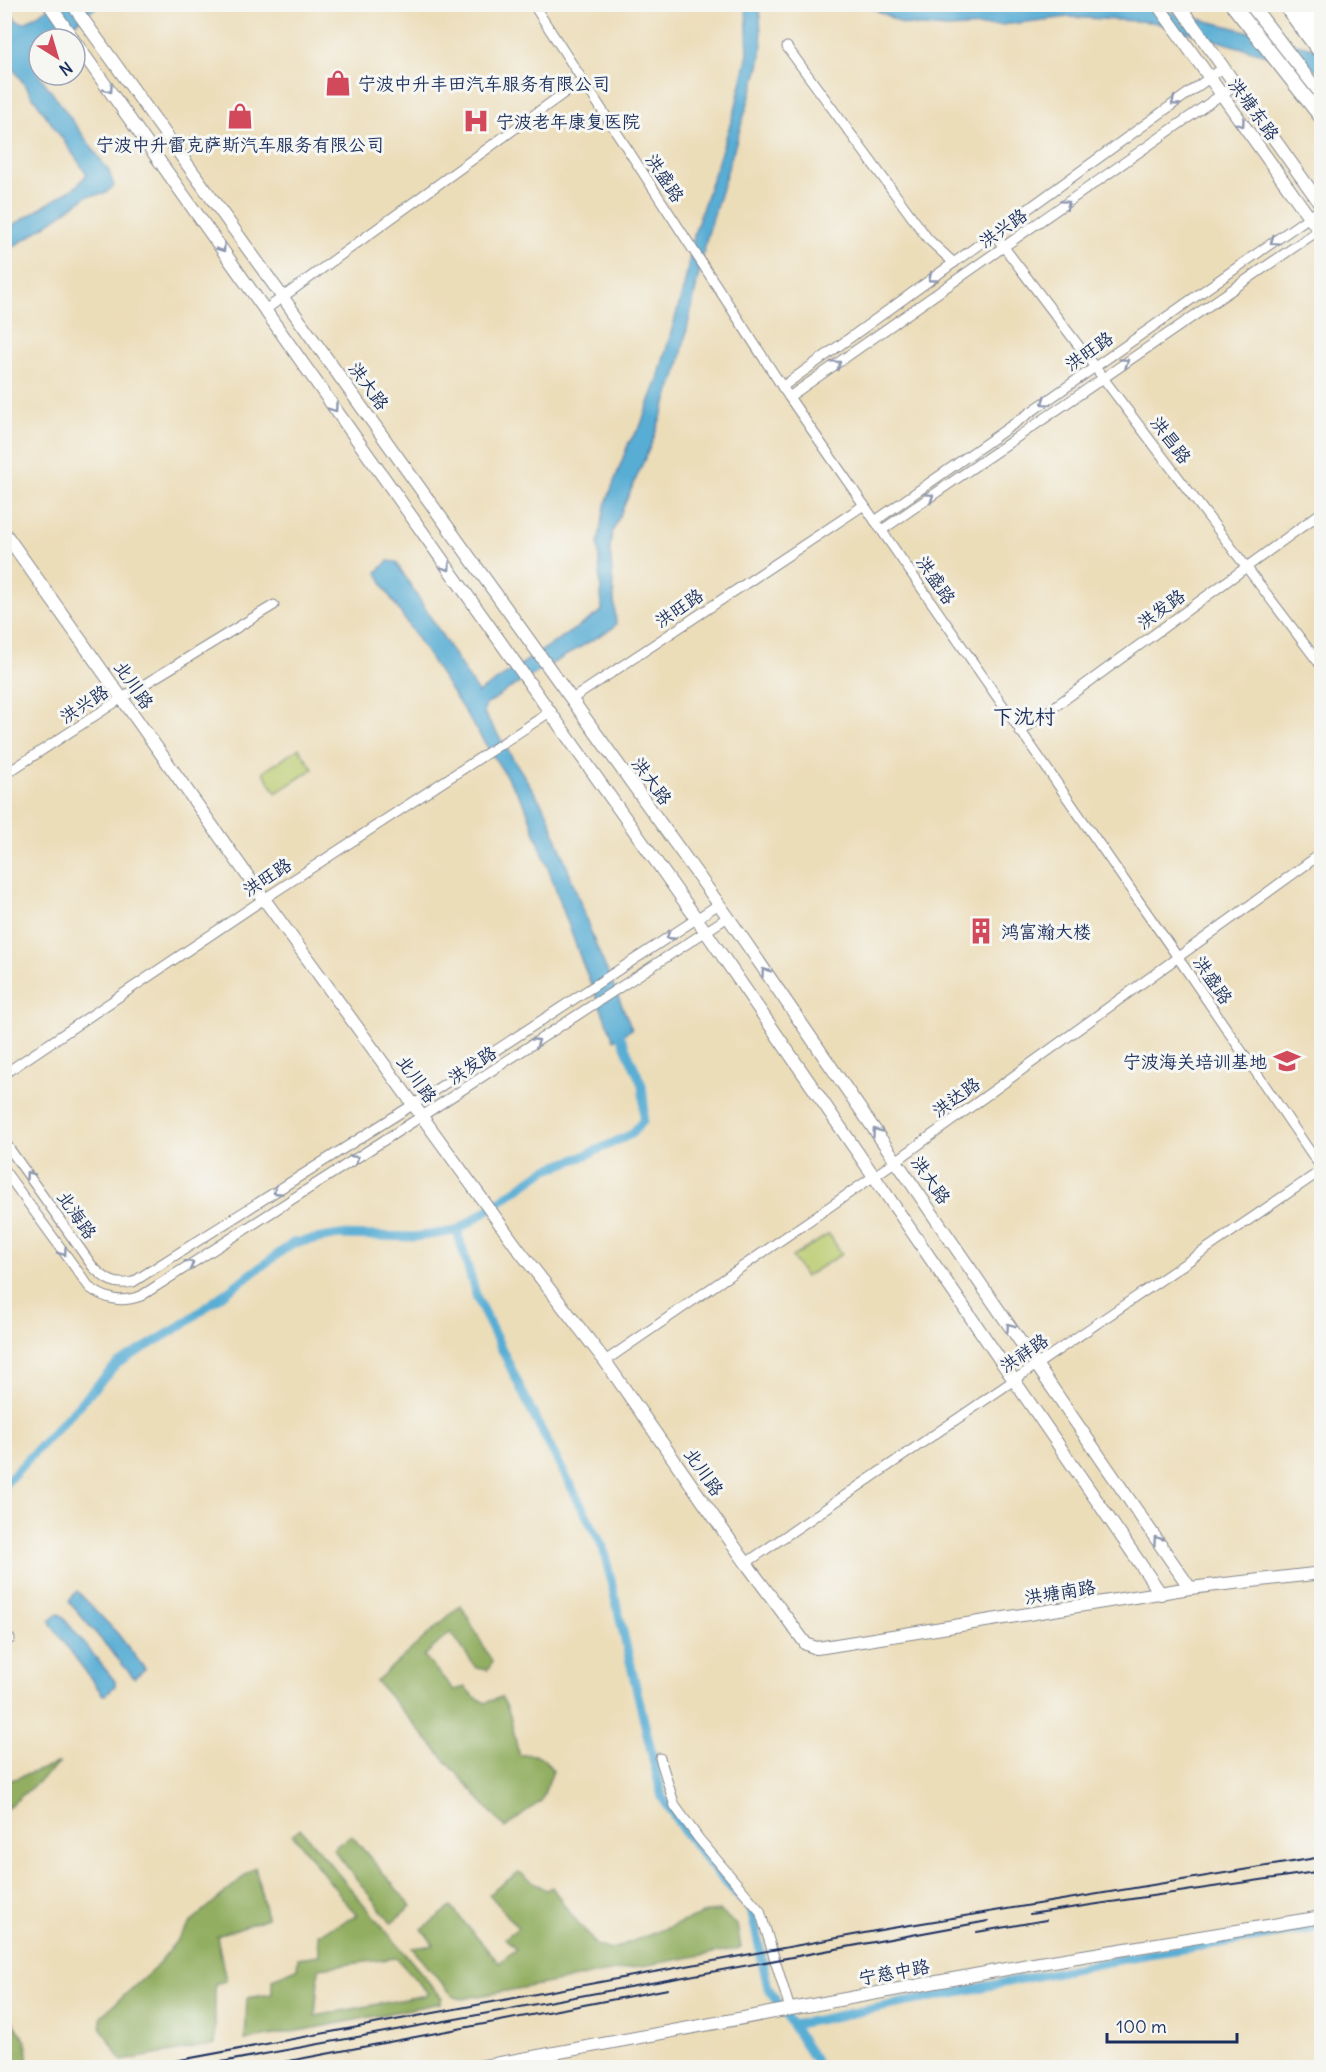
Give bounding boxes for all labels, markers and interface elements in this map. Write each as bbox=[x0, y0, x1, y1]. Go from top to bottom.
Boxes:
north arrow bbox=[27, 27, 87, 87]
text: N bbox=[56, 58, 76, 80]
shop icon: 宁波中升丰田汽车服务有限公司 bbox=[323, 68, 353, 98]
place label: 宁波中升丰田汽车服务有限公司 bbox=[358, 72, 610, 95]
street label: 洪塘东路 bbox=[1224, 73, 1284, 145]
one-way arrow bbox=[102, 83, 113, 94]
one-way arrow bbox=[1171, 95, 1182, 106]
shop icon: 宁波中升雷克萨斯汽车服务有限公司 bbox=[225, 101, 255, 131]
hospital icon: 宁波老年康复医院 bbox=[461, 106, 491, 136]
place label: 宁波老年康复医院 bbox=[496, 110, 640, 133]
one-way arrow bbox=[1234, 116, 1245, 127]
place label: 宁波中升雷克萨斯汽车服务有限公司 bbox=[96, 133, 384, 156]
street label: 洪盛路 bbox=[641, 149, 689, 207]
one-way arrow bbox=[1059, 200, 1070, 211]
street label: 洪兴路 bbox=[974, 203, 1032, 253]
one-way arrow bbox=[1269, 234, 1280, 245]
one-way arrow bbox=[214, 242, 225, 253]
one-way arrow bbox=[928, 271, 939, 282]
street label: 洪旺路 bbox=[1060, 326, 1118, 376]
street label: 洪大路 bbox=[344, 357, 394, 415]
one-way arrow bbox=[1119, 358, 1130, 369]
one-way arrow bbox=[831, 360, 842, 371]
one-way arrow bbox=[1041, 395, 1052, 406]
one-way arrow bbox=[327, 401, 338, 412]
street label: 洪昌路 bbox=[1146, 412, 1196, 468]
one-way arrow bbox=[923, 493, 934, 504]
street label: 洪盛路 bbox=[911, 551, 961, 609]
one-way arrow bbox=[440, 560, 451, 571]
street label: 洪旺路 bbox=[650, 583, 708, 633]
street label: 洪发路 bbox=[1132, 584, 1190, 634]
street label: 北川路 bbox=[109, 656, 159, 714]
street label: 洪兴路 bbox=[55, 680, 113, 728]
district label: 下沈村 bbox=[993, 703, 1056, 730]
street label: 洪大路 bbox=[627, 752, 677, 810]
street label: 洪旺路 bbox=[238, 853, 296, 901]
building icon: 鸿富瀚大楼 bbox=[966, 916, 996, 946]
place label: 鸿富瀚大楼 bbox=[1001, 920, 1091, 943]
one-way arrow bbox=[665, 929, 676, 940]
street label: 洪盛路 bbox=[1188, 951, 1238, 1009]
one-way arrow bbox=[761, 967, 772, 978]
one-way arrow bbox=[530, 1038, 540, 1050]
street label: 洪发路 bbox=[443, 1041, 501, 1089]
school or university icon: 宁波海关培训基地 bbox=[1272, 1046, 1302, 1076]
street label: 北川路 bbox=[392, 1050, 442, 1108]
place label: 宁波海关培训基地 bbox=[1123, 1050, 1267, 1073]
street label: 洪达路 bbox=[927, 1072, 985, 1122]
one-way arrow bbox=[872, 1128, 883, 1139]
street label: 洪大路 bbox=[906, 1151, 956, 1209]
one-way arrow bbox=[348, 1156, 359, 1167]
one-way arrow bbox=[25, 1171, 36, 1182]
one-way arrow bbox=[273, 1184, 283, 1196]
street label: 北海路 bbox=[52, 1186, 102, 1244]
one-way arrow bbox=[56, 1246, 67, 1257]
one-way arrow bbox=[184, 1260, 194, 1272]
one-way arrow bbox=[1006, 1323, 1017, 1334]
street label: 洪祥路 bbox=[995, 1328, 1053, 1378]
street label: 北川路 bbox=[679, 1443, 729, 1501]
one-way arrow bbox=[1153, 1536, 1164, 1547]
street label: 洪塘南路 bbox=[1023, 1575, 1097, 1609]
street label: 宁慈中路 bbox=[857, 1954, 931, 1990]
scale bar bbox=[1107, 2006, 1238, 2044]
text: 100 m bbox=[1116, 2015, 1167, 2038]

